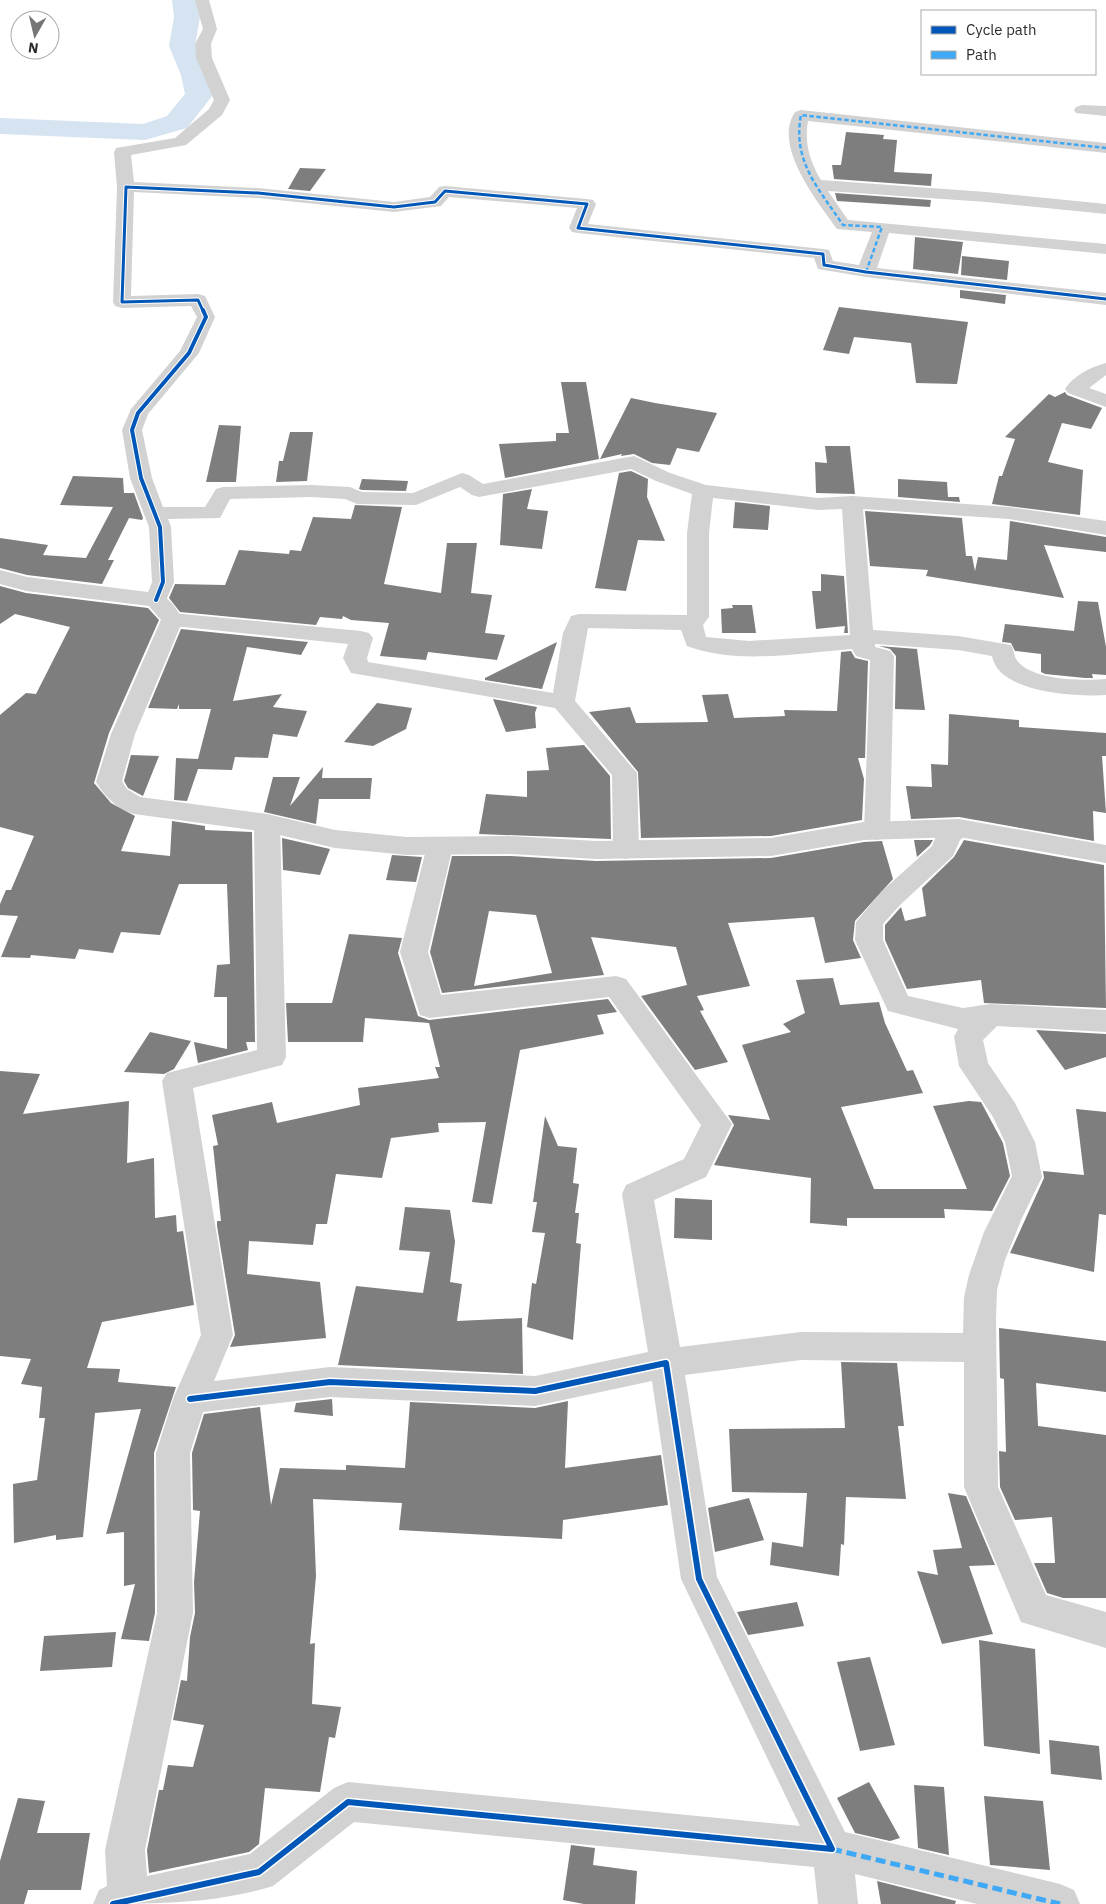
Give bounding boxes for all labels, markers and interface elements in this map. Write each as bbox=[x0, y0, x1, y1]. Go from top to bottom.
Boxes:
north arrow bbox=[10, 10, 60, 60]
legend bbox=[921, 10, 1096, 75]
text: Cycle path bbox=[966, 20, 1037, 39]
text: N bbox=[27, 38, 39, 57]
text: Path bbox=[966, 45, 997, 64]

